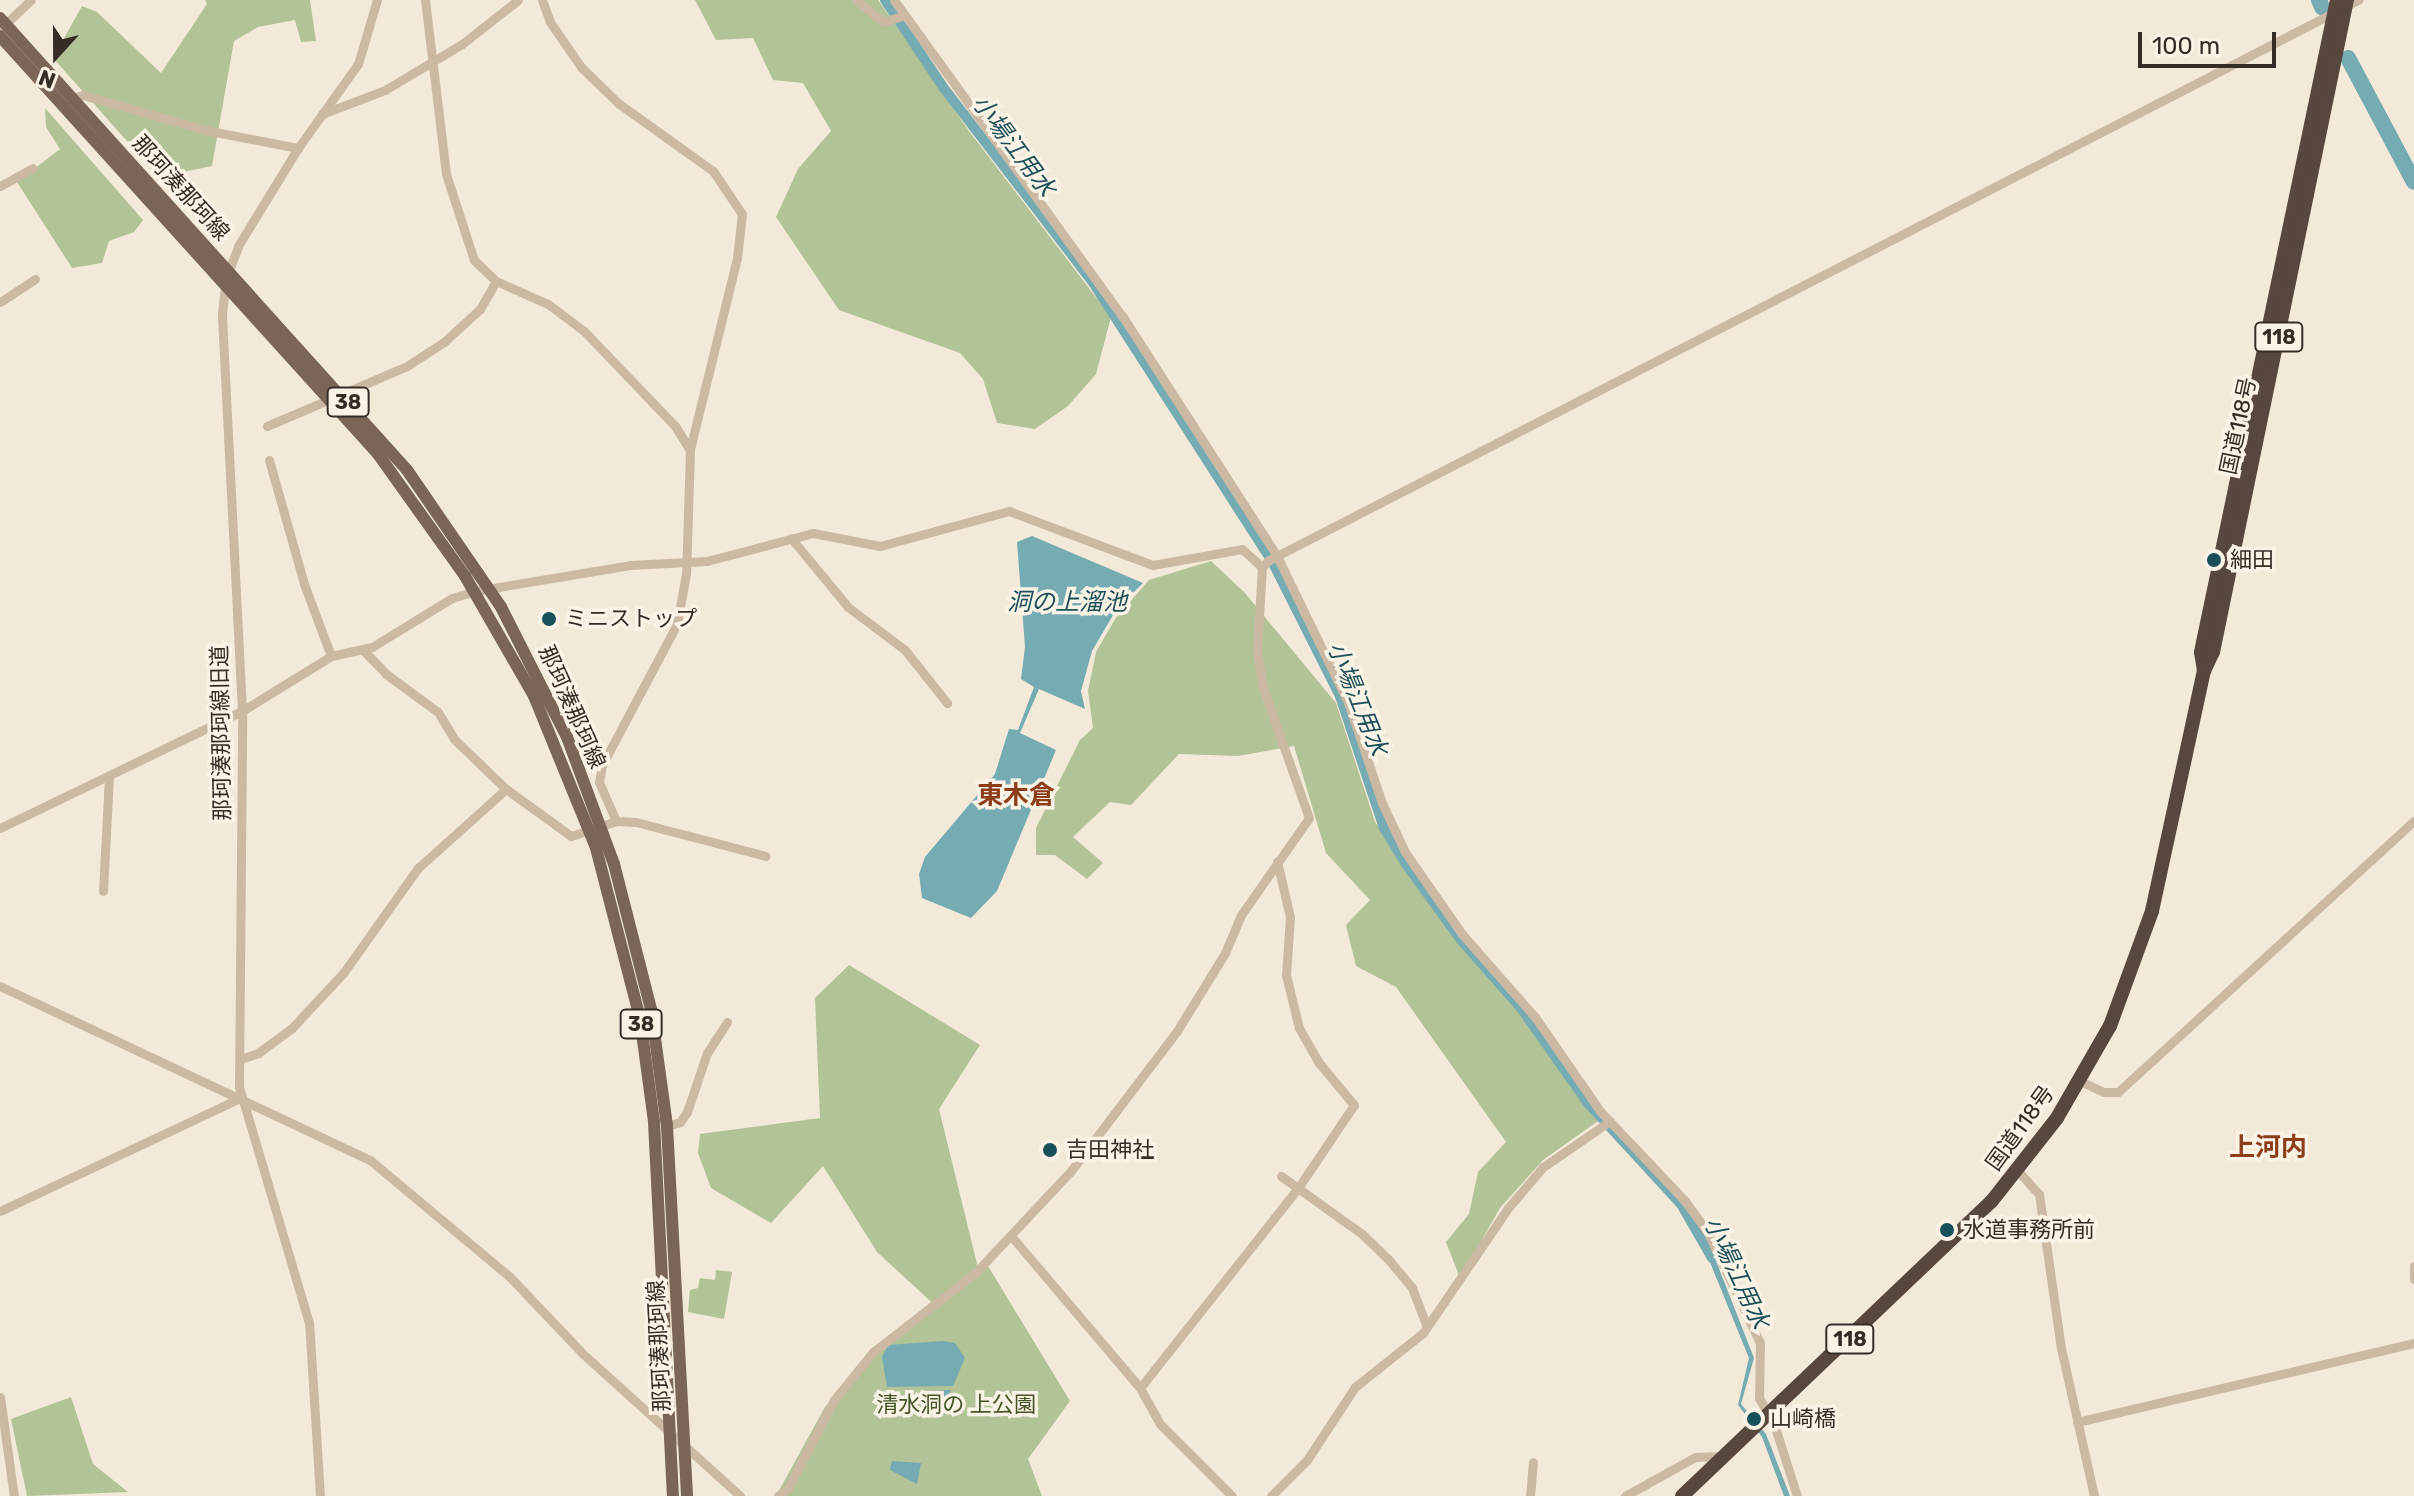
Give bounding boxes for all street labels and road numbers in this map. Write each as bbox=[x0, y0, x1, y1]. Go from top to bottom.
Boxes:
street label: 那珂湊那珂線 bbox=[127, 130, 235, 246]
road number: 118 bbox=[2253, 321, 2305, 353]
street label: 国道118号 bbox=[2215, 375, 2261, 477]
road number: 38 bbox=[326, 386, 370, 418]
street label: 那珂湊那珂線 bbox=[533, 641, 611, 773]
street label: 那珂湊那珂線旧道 bbox=[206, 645, 236, 821]
road number: 38 bbox=[619, 1008, 663, 1040]
street label: 国道118号 bbox=[1980, 1080, 2060, 1176]
street label: 那珂湊那珂線 bbox=[642, 1279, 676, 1413]
road number: 118 bbox=[1824, 1323, 1876, 1355]

